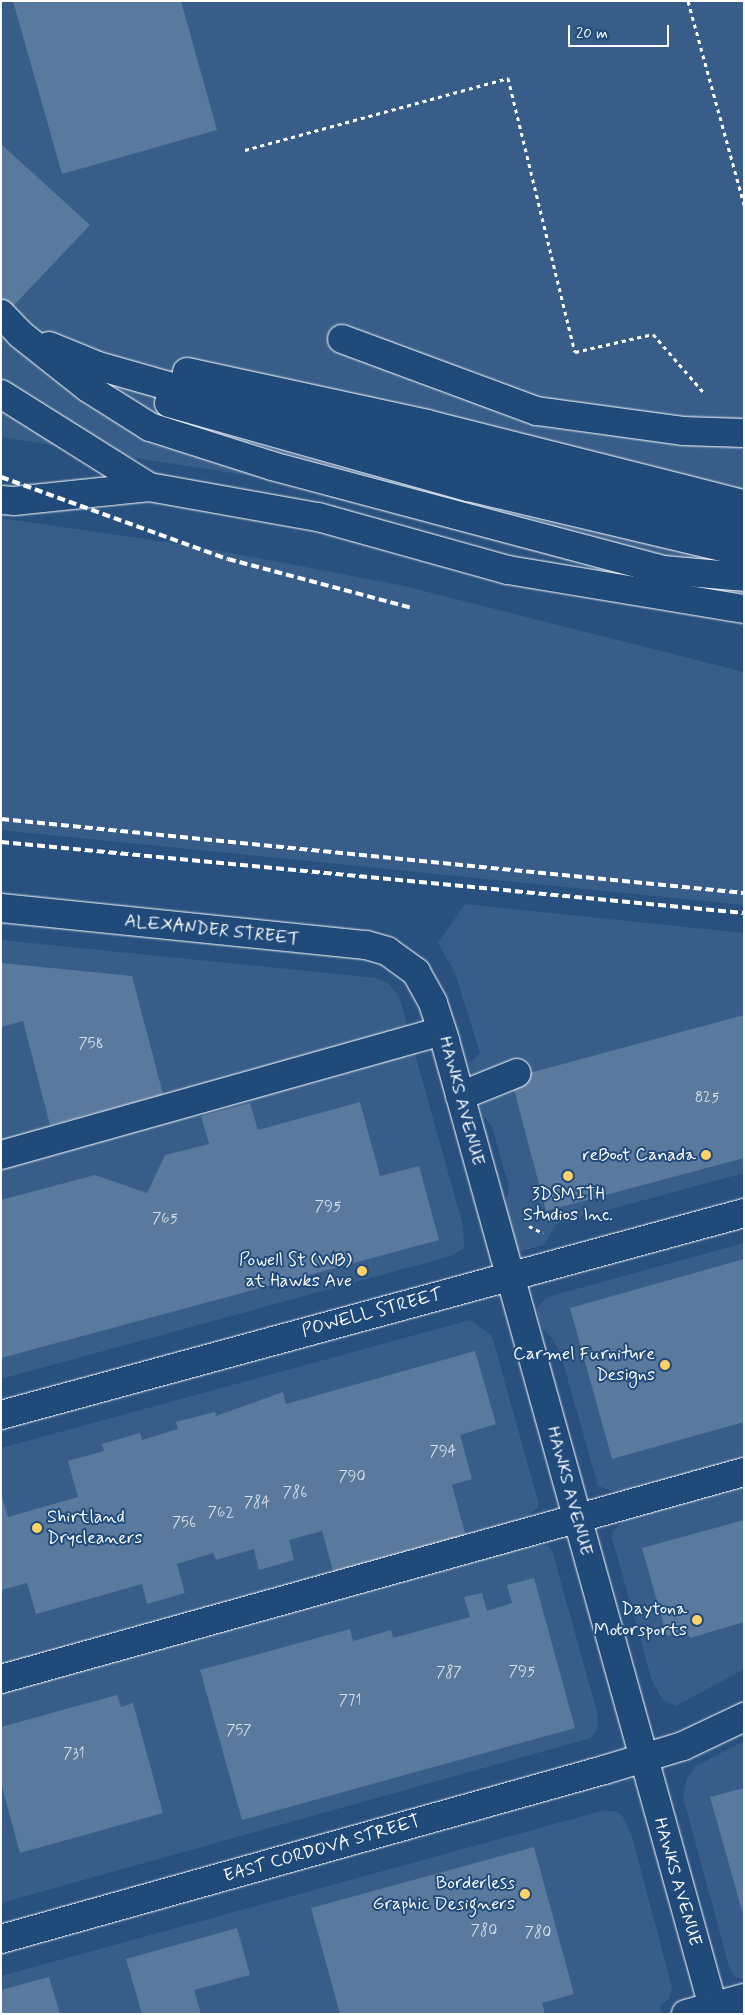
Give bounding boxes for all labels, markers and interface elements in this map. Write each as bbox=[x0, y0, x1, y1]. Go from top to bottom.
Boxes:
scale bar bbox=[570, 15, 671, 47]
text: 20 m bbox=[576, 24, 608, 44]
street label: ALEXANDER STREET bbox=[123, 910, 301, 950]
street label: HAWKS AVENUE bbox=[433, 1034, 489, 1168]
house number: 758 bbox=[78, 1036, 104, 1054]
house number: 825 bbox=[695, 1090, 719, 1108]
place label: reBoot Canada bbox=[583, 1144, 696, 1166]
marker: reBoot Canada bbox=[700, 1149, 712, 1161]
marker: 3DSMITH Studios Inc. bbox=[562, 1170, 574, 1182]
place label: 3DSMITH Studios Inc. bbox=[523, 1184, 613, 1226]
house number: 795 bbox=[315, 1199, 341, 1217]
house number: 765 bbox=[152, 1211, 178, 1229]
place label: Powell St (WB) at Hawks Ave bbox=[240, 1250, 352, 1292]
marker: Powell St (WB) at Hawks Ave bbox=[356, 1265, 368, 1277]
street label: POWELL STREET bbox=[299, 1284, 445, 1342]
place label: Carmel Furniture Designs bbox=[511, 1344, 655, 1386]
marker: Carmel Furniture Designs bbox=[659, 1359, 671, 1371]
street label: HAWKS AVENUE bbox=[541, 1424, 597, 1558]
house number: 794 bbox=[430, 1444, 456, 1462]
house number: 790 bbox=[338, 1469, 366, 1487]
house number: 786 bbox=[283, 1485, 307, 1503]
house number: 784 bbox=[244, 1495, 270, 1513]
house number: 762 bbox=[208, 1505, 234, 1523]
place label: Shirtland Drycleaners bbox=[47, 1507, 143, 1550]
house number: 756 bbox=[172, 1515, 196, 1533]
marker: Shirtland Drycleaners bbox=[31, 1522, 43, 1534]
place label: Daytona Motorsports bbox=[594, 1599, 687, 1642]
marker: Daytona Motorsports bbox=[691, 1614, 703, 1626]
house number: 795 bbox=[509, 1664, 535, 1682]
house number: 787 bbox=[436, 1665, 462, 1683]
house number: 771 bbox=[339, 1693, 361, 1711]
house number: 757 bbox=[226, 1723, 252, 1741]
house number: 731 bbox=[63, 1746, 85, 1764]
street label: EAST CORDOVA STREET bbox=[221, 1811, 423, 1887]
street label: HAWKS AVENUE bbox=[648, 1815, 706, 1949]
place label: Borderless Graphic Designers bbox=[379, 1873, 515, 1916]
marker: Borderless Graphic Designers bbox=[519, 1888, 531, 1900]
house number: 780 bbox=[471, 1923, 497, 1941]
house number: 780 bbox=[525, 1925, 551, 1943]

